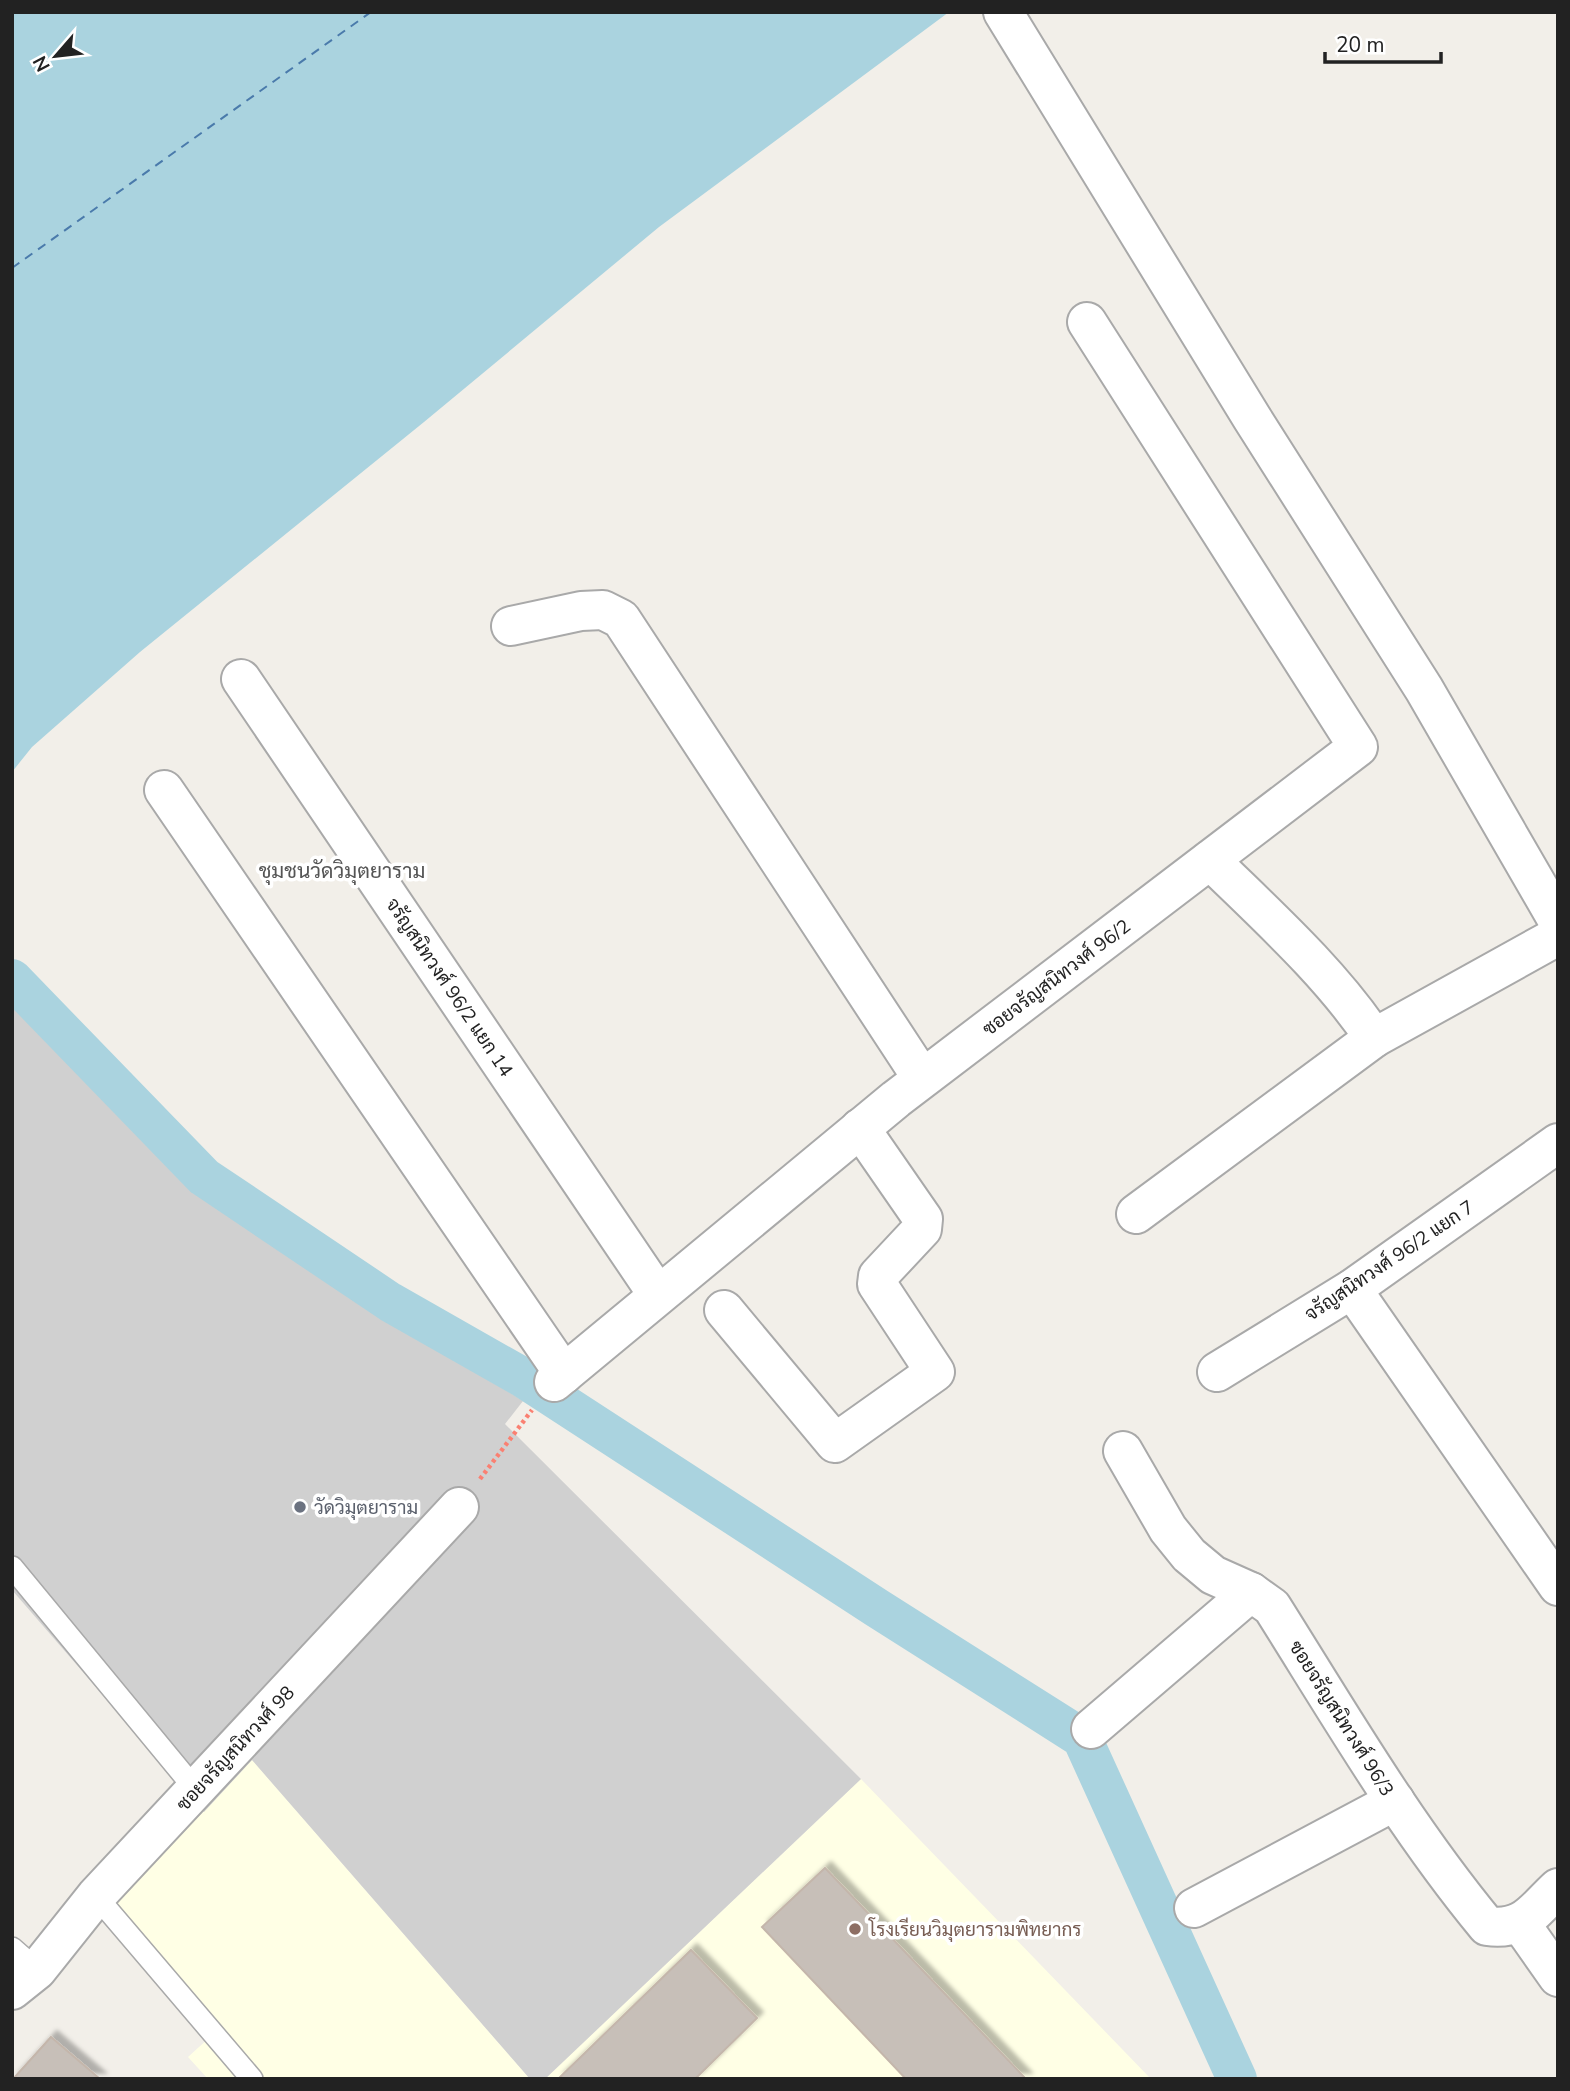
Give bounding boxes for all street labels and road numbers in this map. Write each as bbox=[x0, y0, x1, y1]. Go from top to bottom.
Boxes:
street label: จรัญสนิทวงศ์ 96/2 แยก 14 bbox=[379, 893, 519, 1082]
street label: ซอยจรัญสนิทวงศ์ 96/2 bbox=[977, 914, 1136, 1042]
street label: จรัญสนิทวงศ์ 96/2 แยก 7 bbox=[1300, 1194, 1479, 1327]
street label: ซอยจรัญสนิทวงศ์ 96/3 bbox=[1283, 1636, 1400, 1801]
street label: ซอยจรัญสนิทวงศ์ 98 bbox=[171, 1680, 301, 1817]

